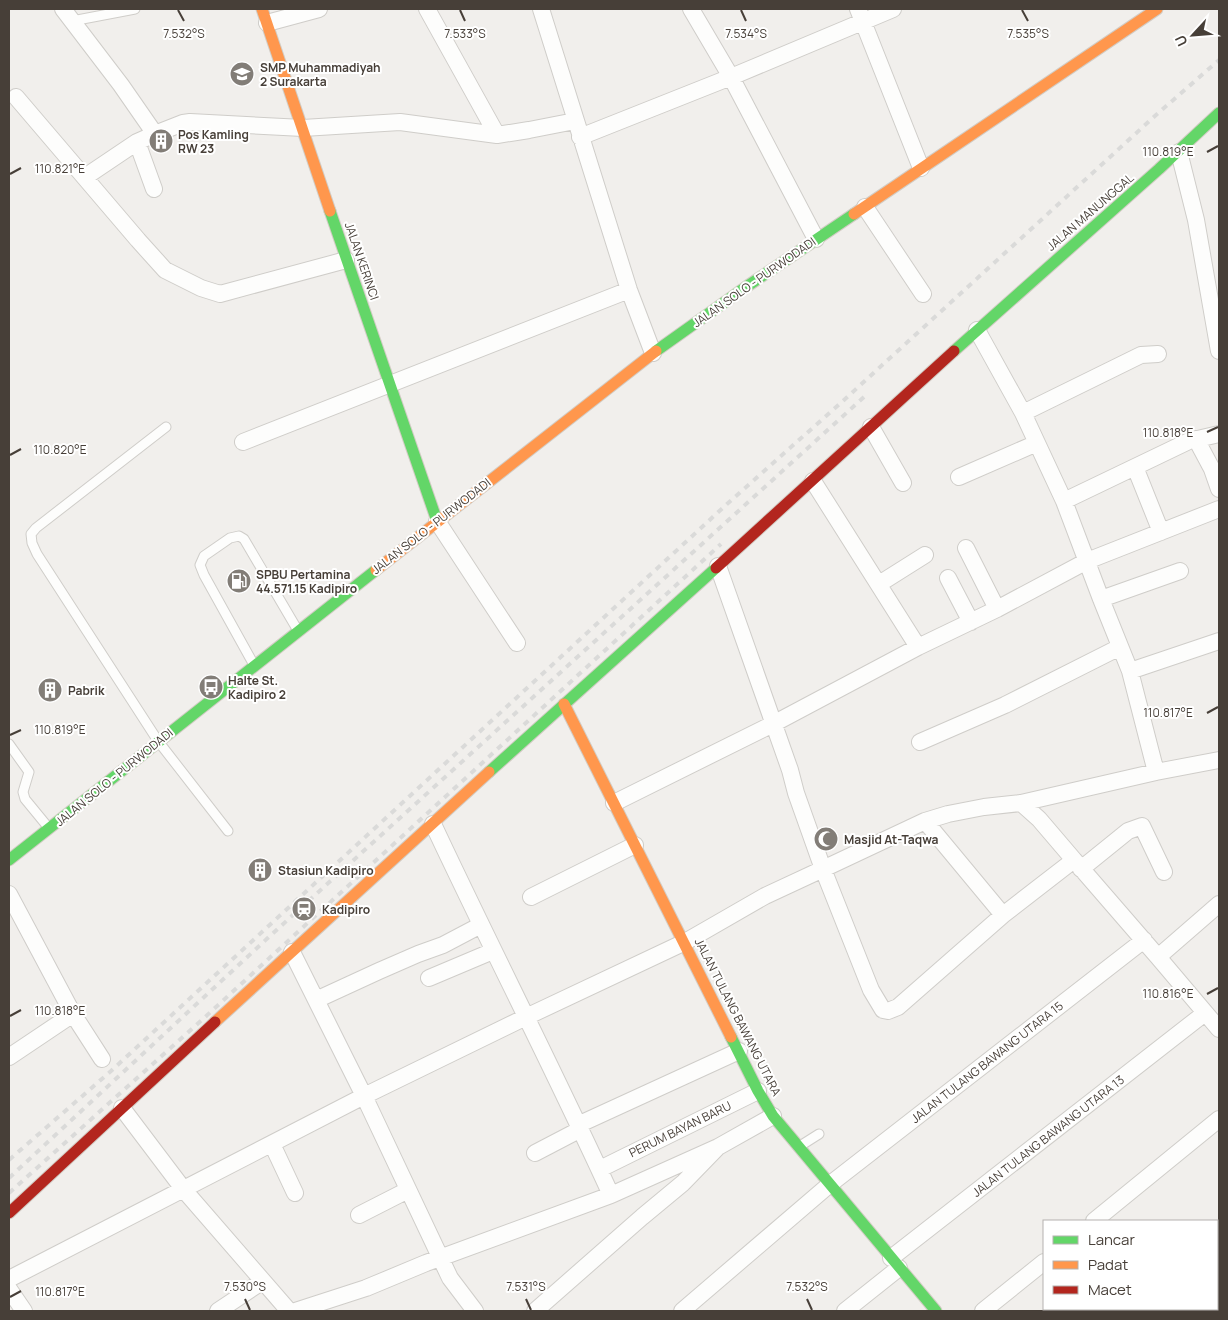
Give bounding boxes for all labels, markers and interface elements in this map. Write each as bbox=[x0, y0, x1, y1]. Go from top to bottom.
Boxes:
north arrow bbox=[1168, 10, 1218, 60]
text: 7.532°S bbox=[163, 25, 205, 42]
text: 7.533°S bbox=[444, 25, 486, 42]
text: 7.534°S bbox=[725, 25, 767, 42]
text: 7.535°S bbox=[1007, 25, 1049, 42]
text: U bbox=[1170, 32, 1192, 50]
place label: SMP Muhammadiyah 2 Surakarta bbox=[260, 59, 381, 90]
school or university icon: SMP Muhammadiyah 2 Surakarta bbox=[229, 61, 255, 87]
place label: Pos Kamling RW 23 bbox=[178, 126, 249, 157]
building icon: Pos Kamling RW 23 bbox=[148, 128, 174, 154]
text: 110.819°E bbox=[1142, 143, 1194, 160]
text: 110.821°E bbox=[35, 160, 85, 177]
street label: JALAN MANUNGGAL bbox=[1043, 169, 1137, 255]
street label: JALAN KERINCI bbox=[341, 220, 383, 302]
street label: JALAN SOLO - PURWODADI bbox=[689, 233, 819, 331]
text: 110.818°E bbox=[1143, 424, 1193, 441]
text: 110.820°E bbox=[33, 441, 87, 458]
street label: JALAN SOLO - PURWODADI bbox=[368, 474, 494, 578]
place label: SPBU Pertamina 44.571.15 Kadipiro bbox=[256, 566, 357, 597]
fuel station icon: SPBU Pertamina 44.571.15 Kadipiro bbox=[226, 568, 252, 594]
place label: Halte St. Kadipiro 2 bbox=[228, 672, 286, 703]
bus stop icon: Halte St. Kadipiro 2 bbox=[198, 674, 224, 700]
building icon: Pabrik bbox=[37, 677, 63, 703]
place label: Pabrik bbox=[68, 682, 105, 699]
text: 110.817°E bbox=[1143, 704, 1193, 721]
text: 110.819°E bbox=[34, 721, 86, 738]
street label: JALAN SOLO - PURWODADI bbox=[52, 724, 176, 830]
mosque icon: Masjid At-Taqwa bbox=[813, 826, 839, 852]
place label: Masjid At-Taqwa bbox=[844, 831, 938, 848]
building icon: Stasiun Kadipiro bbox=[247, 857, 273, 883]
place label: Stasiun Kadipiro bbox=[278, 862, 374, 879]
station icon: Kadipiro bbox=[291, 896, 317, 922]
place label: Kadipiro bbox=[322, 901, 370, 918]
street label: JALAN TULANG BAWANG UTARA bbox=[691, 935, 785, 1099]
text: 110.816°E bbox=[1142, 985, 1194, 1002]
street label: JALAN TULANG BAWANG UTARA 15 bbox=[907, 997, 1067, 1127]
text: 110.818°E bbox=[35, 1002, 85, 1019]
street label: JALAN TULANG BAWANG UTARA 13 bbox=[968, 1071, 1128, 1201]
street label: PERUM BAYAN BARU bbox=[626, 1097, 734, 1161]
legend bbox=[1043, 1220, 1218, 1310]
text: Lancar bbox=[1088, 1229, 1135, 1250]
text: Padat bbox=[1088, 1254, 1128, 1275]
text: 7.530°S bbox=[224, 1278, 266, 1295]
text: 7.531°S bbox=[506, 1278, 546, 1295]
text: 7.532°S bbox=[786, 1278, 828, 1295]
text: Macet bbox=[1088, 1279, 1132, 1300]
text: 110.817°E bbox=[35, 1283, 85, 1300]

